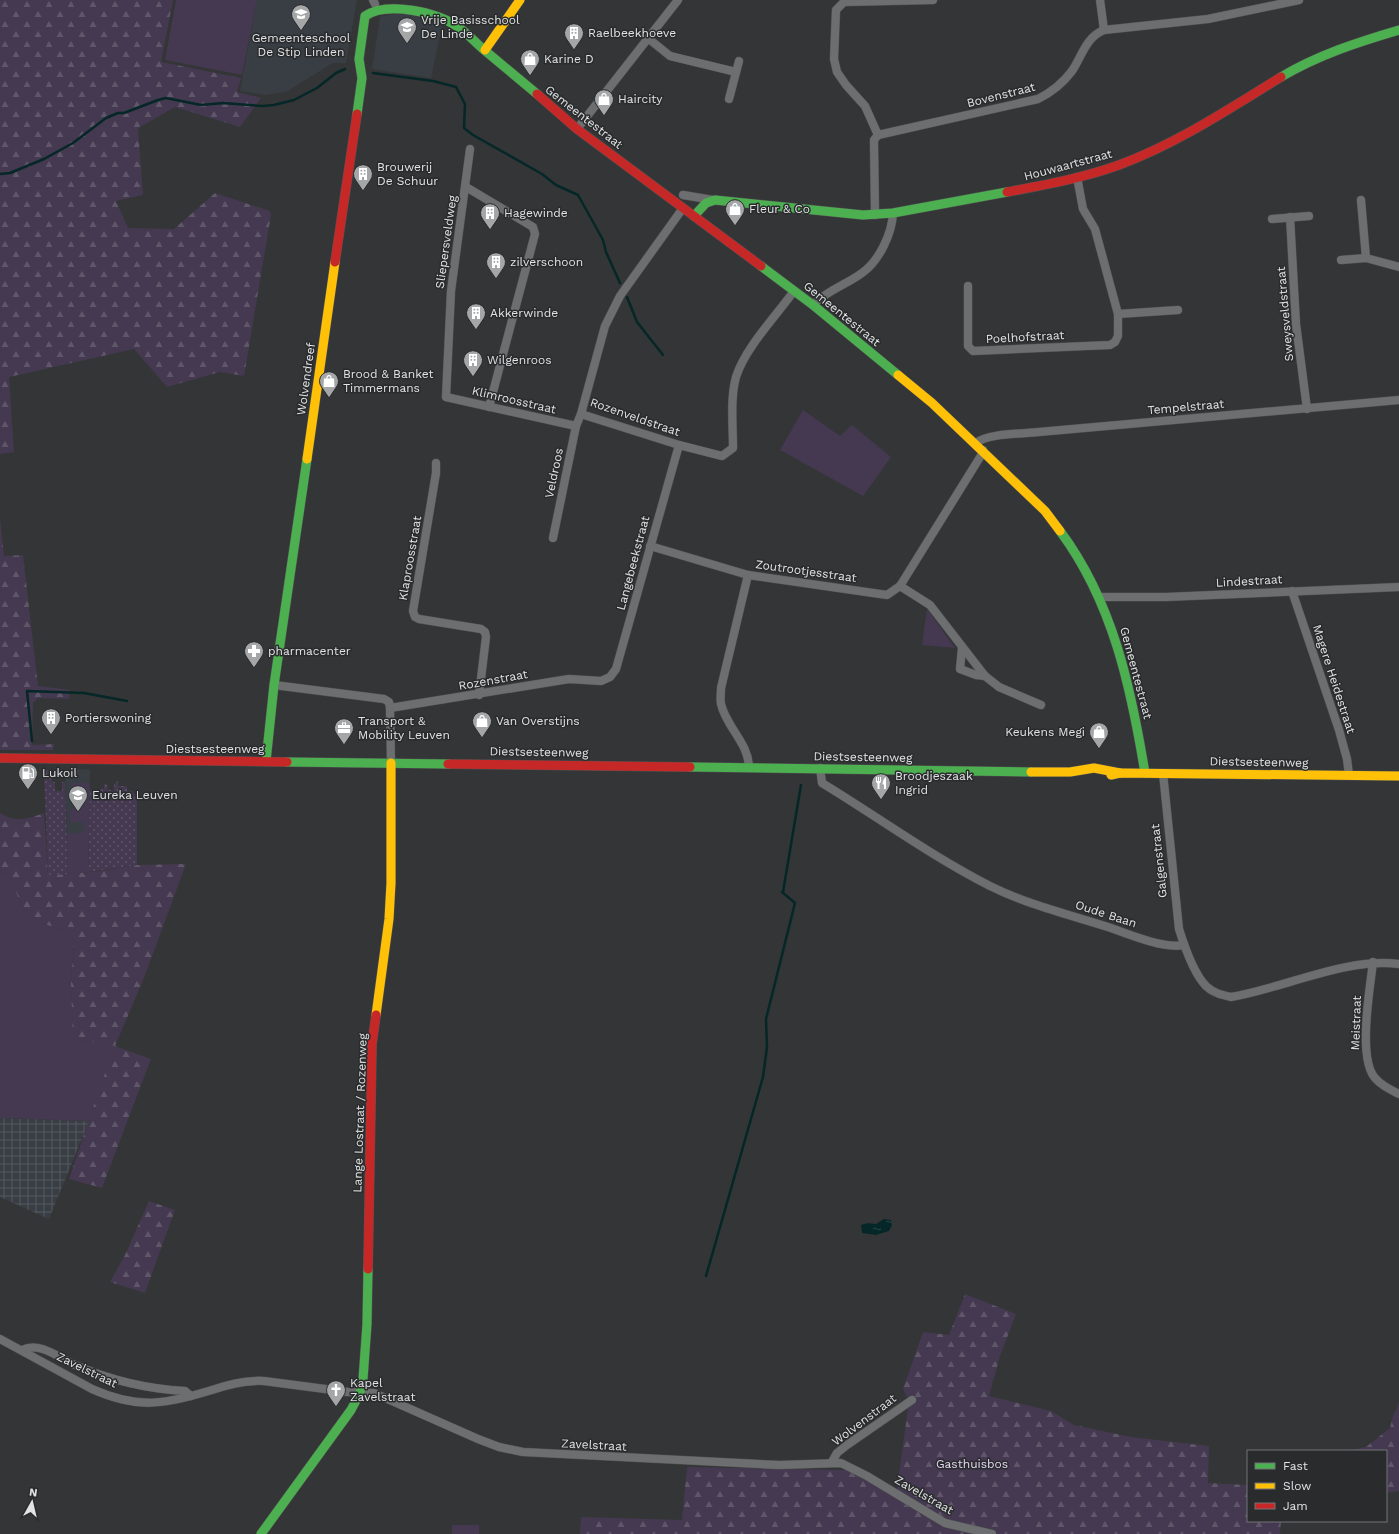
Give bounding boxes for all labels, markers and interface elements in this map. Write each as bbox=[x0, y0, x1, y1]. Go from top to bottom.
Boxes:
school or university icon: Gemeenteschool De Stip Linden bbox=[290, 3, 312, 31]
place label: Vrije Basisschool De Linde bbox=[421, 13, 520, 41]
school or university icon: Vrije Basisschool De Linde bbox=[396, 16, 418, 44]
building icon: Raelbeekhoeve bbox=[563, 22, 585, 50]
place label: Raelbeekhoeve bbox=[588, 26, 676, 40]
place label: Gemeenteschool De Stip Linden bbox=[252, 31, 351, 59]
shop icon: Karine D bbox=[519, 48, 541, 76]
place label: Karine D bbox=[544, 52, 594, 66]
street label: Bovenstraat bbox=[965, 80, 1037, 110]
street label: Gemeentestraat bbox=[542, 82, 626, 152]
shop icon: Haircity bbox=[593, 88, 615, 116]
place label: Haircity bbox=[618, 92, 663, 106]
street label: Houwaartstraat bbox=[1022, 146, 1114, 184]
place label: Brouwerij De Schuur bbox=[377, 160, 438, 188]
building icon: Brouwerij De Schuur bbox=[352, 163, 374, 191]
street label: Sliepersveldweg bbox=[433, 194, 460, 290]
shop icon: Fleur & Co bbox=[724, 198, 746, 226]
building icon: Hagewinde bbox=[479, 202, 501, 230]
place label: Fleur & Co bbox=[749, 202, 810, 216]
place label: Hagewinde bbox=[504, 206, 568, 220]
building icon: zilverschoon bbox=[485, 251, 507, 279]
place label: zilverschoon bbox=[510, 255, 583, 269]
street label: Sweysveldstraat bbox=[1274, 266, 1296, 362]
street label: Gemeentestraat bbox=[801, 279, 883, 349]
building icon: Akkerwinde bbox=[465, 302, 487, 330]
place label: Akkerwinde bbox=[490, 306, 558, 320]
street label: Poelhofstraat bbox=[985, 328, 1065, 346]
street label: Wolvendreef bbox=[294, 342, 318, 416]
building icon: Wilgenroos bbox=[462, 349, 484, 377]
place label: Wilgenroos bbox=[487, 353, 552, 367]
place label: Brood & Banket Timmermans bbox=[343, 367, 434, 395]
shop icon: Brood & Banket Timmermans bbox=[318, 370, 340, 398]
street label: Klimroosstraat bbox=[470, 383, 558, 417]
street label: Rozenveldstraat bbox=[588, 395, 682, 439]
street label: Tempelstraat bbox=[1147, 397, 1225, 417]
street label: Veldroos bbox=[542, 447, 566, 499]
street label: Langebeekstraat bbox=[614, 514, 652, 612]
street label: Klaproosstraat bbox=[396, 515, 424, 601]
street label: Zoutrootjesstraat bbox=[755, 557, 857, 585]
street label: Lindestraat bbox=[1215, 572, 1283, 590]
street label: Magere Heidestraat bbox=[1310, 623, 1358, 735]
street label: Gemeentestraat bbox=[1117, 625, 1155, 721]
pharmacy icon: pharmacenter bbox=[243, 640, 265, 668]
place label: pharmacenter bbox=[268, 644, 351, 658]
street label: Rozenstraat bbox=[457, 667, 529, 693]
building icon: Portierswoning bbox=[40, 707, 62, 735]
shop icon: Van Overstijns bbox=[471, 710, 493, 738]
place label: Portierswoning bbox=[65, 711, 152, 725]
place label: Transport & Mobility Leuven bbox=[358, 714, 450, 742]
place label: Van Overstijns bbox=[496, 714, 580, 728]
office icon: Transport & Mobility Leuven bbox=[333, 717, 355, 745]
shop icon: Keukens Megi bbox=[1088, 721, 1110, 749]
place label: Keukens Megi bbox=[1005, 725, 1085, 739]
street label: Diestsesteenweg bbox=[166, 742, 265, 756]
street label: Diestsesteenweg bbox=[489, 744, 589, 760]
street label: Diestsesteenweg bbox=[813, 749, 913, 765]
street label: Diestsesteenweg bbox=[1209, 754, 1309, 770]
fuel station icon: Lukoil bbox=[17, 762, 39, 790]
place label: Lukoil bbox=[42, 766, 77, 780]
place label: Broodjeszaak Ingrid bbox=[895, 769, 973, 797]
restaurant icon: Broodjeszaak Ingrid bbox=[870, 772, 892, 800]
school or university icon: Eureka Leuven bbox=[67, 784, 89, 812]
place label: Eureka Leuven bbox=[92, 788, 178, 802]
street label: Galgenstraat bbox=[1148, 823, 1170, 899]
street label: Oude Baan bbox=[1074, 897, 1138, 931]
street label: Meistraat bbox=[1348, 995, 1364, 1051]
street label: Lange Lostraat / Rozenweg bbox=[350, 1032, 370, 1193]
street label: Zavelstraat bbox=[55, 1349, 119, 1391]
place label: Kapel Zavelstraat bbox=[350, 1376, 415, 1404]
church icon: Kapel Zavelstraat bbox=[325, 1379, 347, 1407]
street label: Wolvenstraat bbox=[829, 1391, 899, 1449]
street label: Zavelstraat bbox=[561, 1436, 627, 1454]
legend bbox=[1247, 1450, 1387, 1522]
park label: Gasthuisbos bbox=[936, 1457, 1008, 1471]
text: Fast bbox=[1283, 1459, 1308, 1473]
street label: Zavelstraat bbox=[892, 1473, 956, 1517]
text: Slow bbox=[1283, 1479, 1311, 1493]
north arrow bbox=[12, 1482, 52, 1522]
text: N bbox=[28, 1486, 38, 1500]
text: Jam bbox=[1283, 1499, 1308, 1513]

